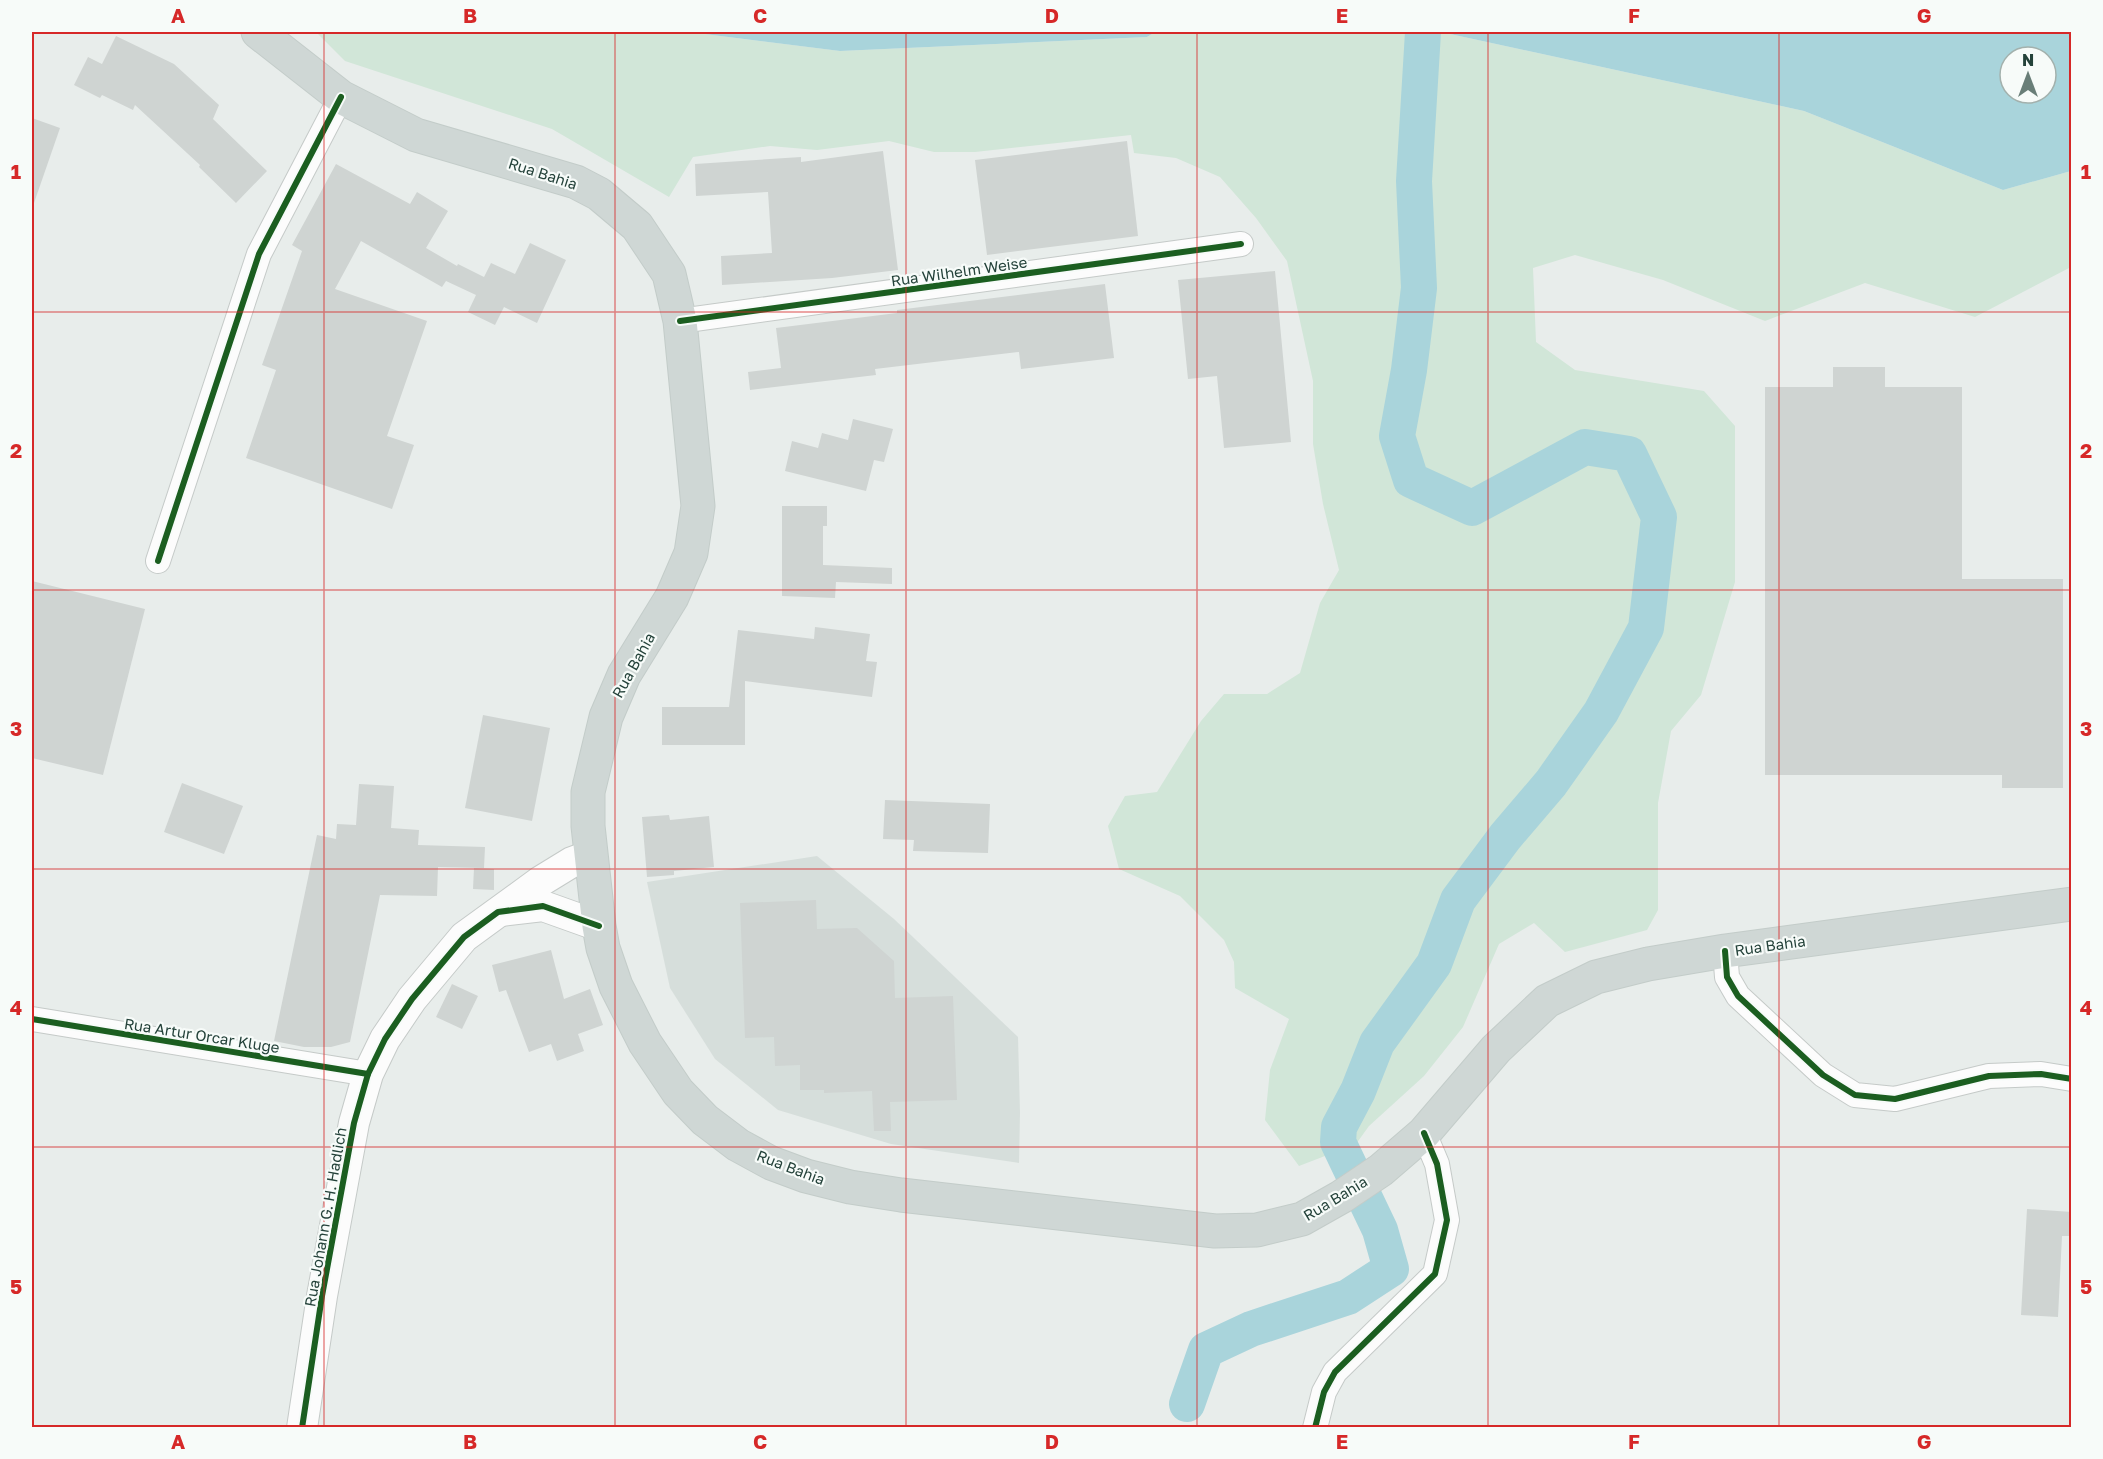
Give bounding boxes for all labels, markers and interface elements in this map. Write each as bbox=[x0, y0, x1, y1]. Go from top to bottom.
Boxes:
text: A bbox=[171, 3, 185, 27]
text: B bbox=[463, 3, 477, 27]
text: C bbox=[753, 3, 767, 27]
text: D bbox=[1045, 3, 1059, 27]
text: E bbox=[1336, 3, 1348, 27]
text: F bbox=[1628, 3, 1640, 27]
text: G bbox=[1917, 3, 1931, 27]
north arrow bbox=[1998, 45, 2058, 105]
text: N bbox=[2022, 50, 2034, 70]
street label: Rua Bahia bbox=[506, 153, 580, 193]
text: 1 bbox=[11, 159, 21, 183]
text: 1 bbox=[2081, 159, 2091, 183]
street label: Rua Wilhelm Weise bbox=[890, 252, 1029, 289]
text: 2 bbox=[10, 438, 22, 462]
text: 2 bbox=[2080, 438, 2092, 462]
street label: Rua Bahia bbox=[608, 629, 658, 701]
text: 3 bbox=[10, 716, 22, 740]
text: 3 bbox=[2080, 716, 2092, 740]
street label: Rua Bahia bbox=[1733, 931, 1807, 959]
text: 4 bbox=[10, 995, 22, 1019]
text: 4 bbox=[2080, 995, 2092, 1019]
street label: Rua Artur Orcar Kluge bbox=[123, 1014, 281, 1056]
street label: Rua Johann G. H. Hadlich bbox=[300, 1126, 350, 1308]
street label: Rua Bahia bbox=[754, 1146, 828, 1188]
street label: Rua Bahia bbox=[1300, 1172, 1370, 1224]
text: 5 bbox=[10, 1274, 22, 1298]
text: 5 bbox=[2080, 1274, 2092, 1298]
text: A bbox=[171, 1429, 185, 1453]
text: B bbox=[463, 1429, 477, 1453]
text: C bbox=[753, 1429, 767, 1453]
text: D bbox=[1045, 1429, 1059, 1453]
text: E bbox=[1336, 1429, 1348, 1453]
text: F bbox=[1628, 1429, 1640, 1453]
text: G bbox=[1917, 1429, 1931, 1453]

